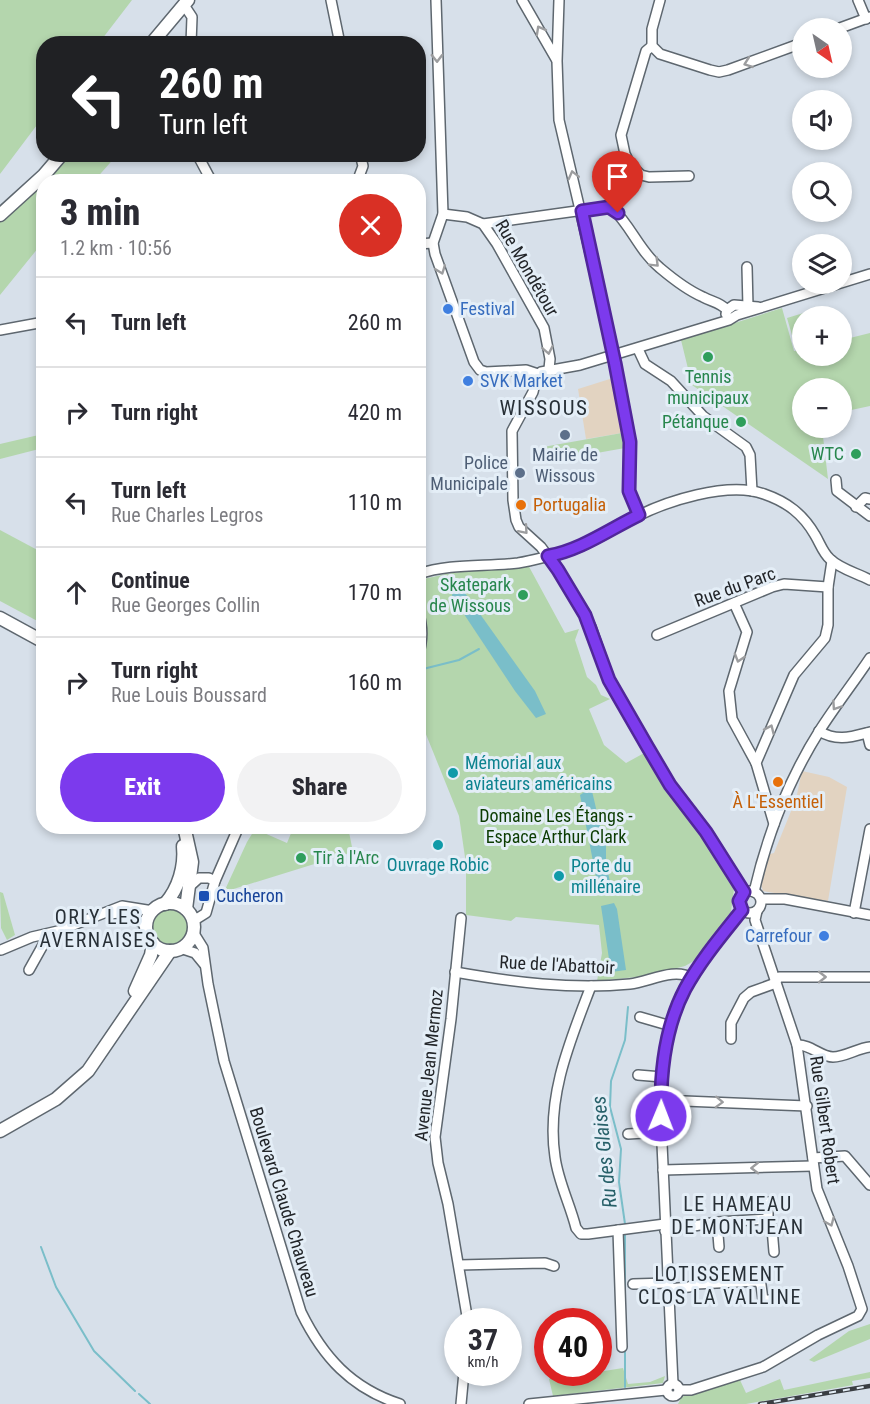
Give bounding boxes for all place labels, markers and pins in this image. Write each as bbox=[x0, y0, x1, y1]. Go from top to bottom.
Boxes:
pin bbox=[592, 151, 643, 213]
place label: Festival bbox=[460, 298, 515, 319]
marker: Festival bbox=[441, 302, 455, 316]
marker: Tennis municipaux bbox=[701, 350, 715, 364]
place label: Tennis municipaux bbox=[667, 366, 749, 408]
place label: SVK Market bbox=[480, 370, 563, 391]
marker: SVK Market bbox=[461, 374, 475, 388]
place label: Pétanque bbox=[662, 411, 729, 432]
marker: Pétanque bbox=[734, 415, 748, 429]
marker: Mairie de Wissous bbox=[558, 428, 572, 442]
place label: WTC bbox=[811, 443, 844, 464]
place label: Mairie de Wissous bbox=[532, 444, 598, 486]
marker: WTC bbox=[849, 447, 863, 461]
place label: Police Municipale bbox=[430, 452, 508, 494]
marker: Police Municipale bbox=[513, 466, 527, 480]
place label: Portugalia bbox=[533, 494, 606, 515]
marker: Portugalia bbox=[514, 498, 528, 512]
place label: Skatepark de Wissous bbox=[429, 574, 511, 616]
marker: Skatepark de Wissous bbox=[516, 588, 530, 602]
place label: Mémorial aux aviateurs américains bbox=[465, 752, 612, 794]
marker: Mémorial aux aviateurs américains bbox=[446, 766, 460, 780]
marker: À L'Essentiel bbox=[771, 775, 785, 789]
place label: À L'Essentiel bbox=[733, 791, 823, 812]
marker: Ouvrage Robic bbox=[431, 838, 445, 852]
place label: Tir à l'Arc bbox=[313, 847, 379, 868]
marker: Tir à l'Arc bbox=[294, 851, 308, 865]
place label: Ouvrage Robic bbox=[387, 854, 489, 875]
place label: Porte du millénaire bbox=[571, 855, 641, 897]
marker: Porte du millénaire bbox=[552, 869, 566, 883]
place label: Cucheron bbox=[216, 885, 283, 906]
marker: Cucheron bbox=[197, 889, 211, 903]
place label: Carrefour bbox=[745, 925, 813, 946]
marker: Carrefour bbox=[817, 929, 831, 943]

